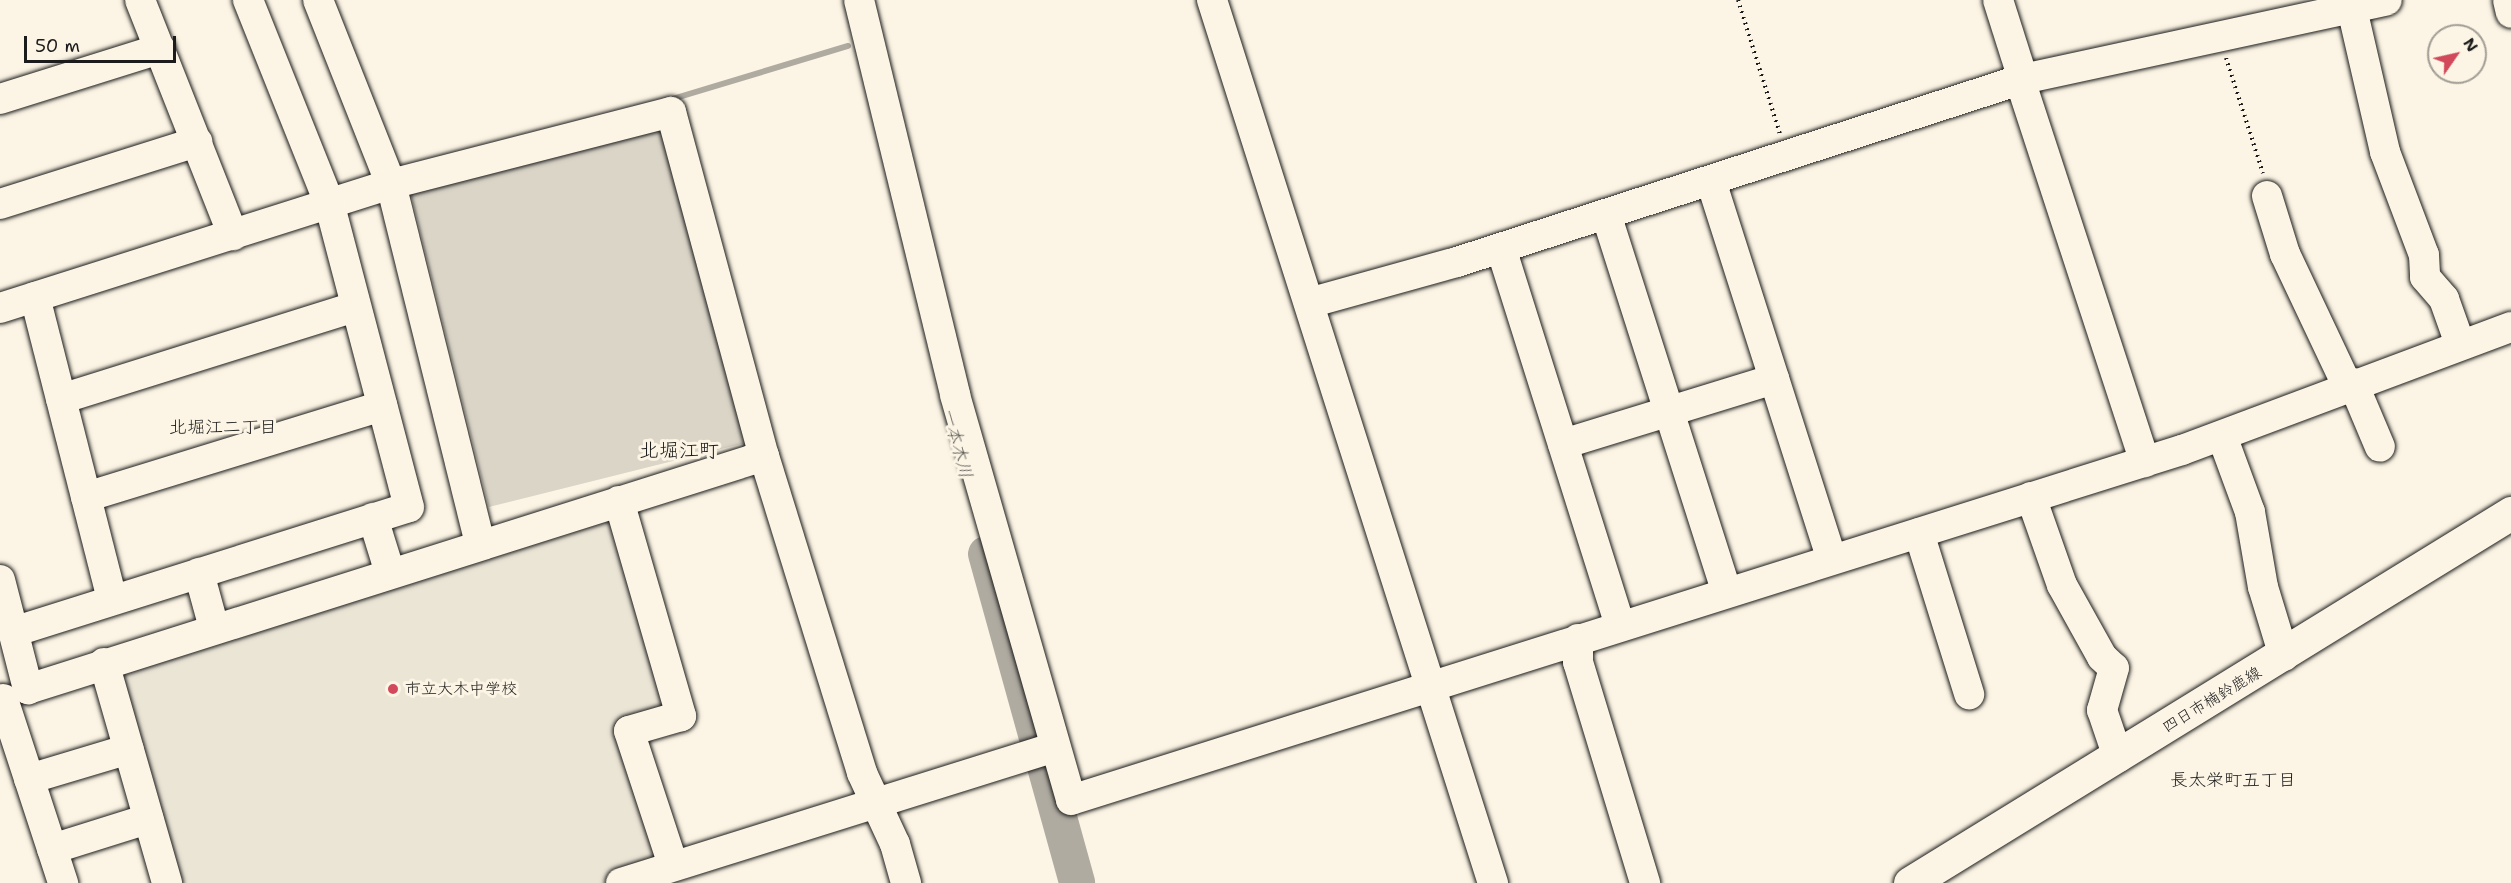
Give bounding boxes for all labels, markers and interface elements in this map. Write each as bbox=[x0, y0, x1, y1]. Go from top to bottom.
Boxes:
scale bar bbox=[27, 24, 178, 62]
north arrow bbox=[2427, 24, 2487, 84]
text: 50 m bbox=[35, 34, 80, 58]
text: N bbox=[2458, 34, 2483, 56]
water label: 一本木川 bbox=[937, 405, 977, 481]
district label: 北堀江二丁目 bbox=[169, 416, 277, 438]
district label: 北堀江町 bbox=[639, 438, 719, 462]
street label: 四日市楠鈴鹿線 bbox=[2159, 663, 2265, 737]
place label: 市立大木中学校 bbox=[405, 679, 517, 699]
marker: 市立大木中学校 bbox=[386, 682, 400, 696]
district label: 長太栄町五丁目 bbox=[2170, 769, 2296, 791]

